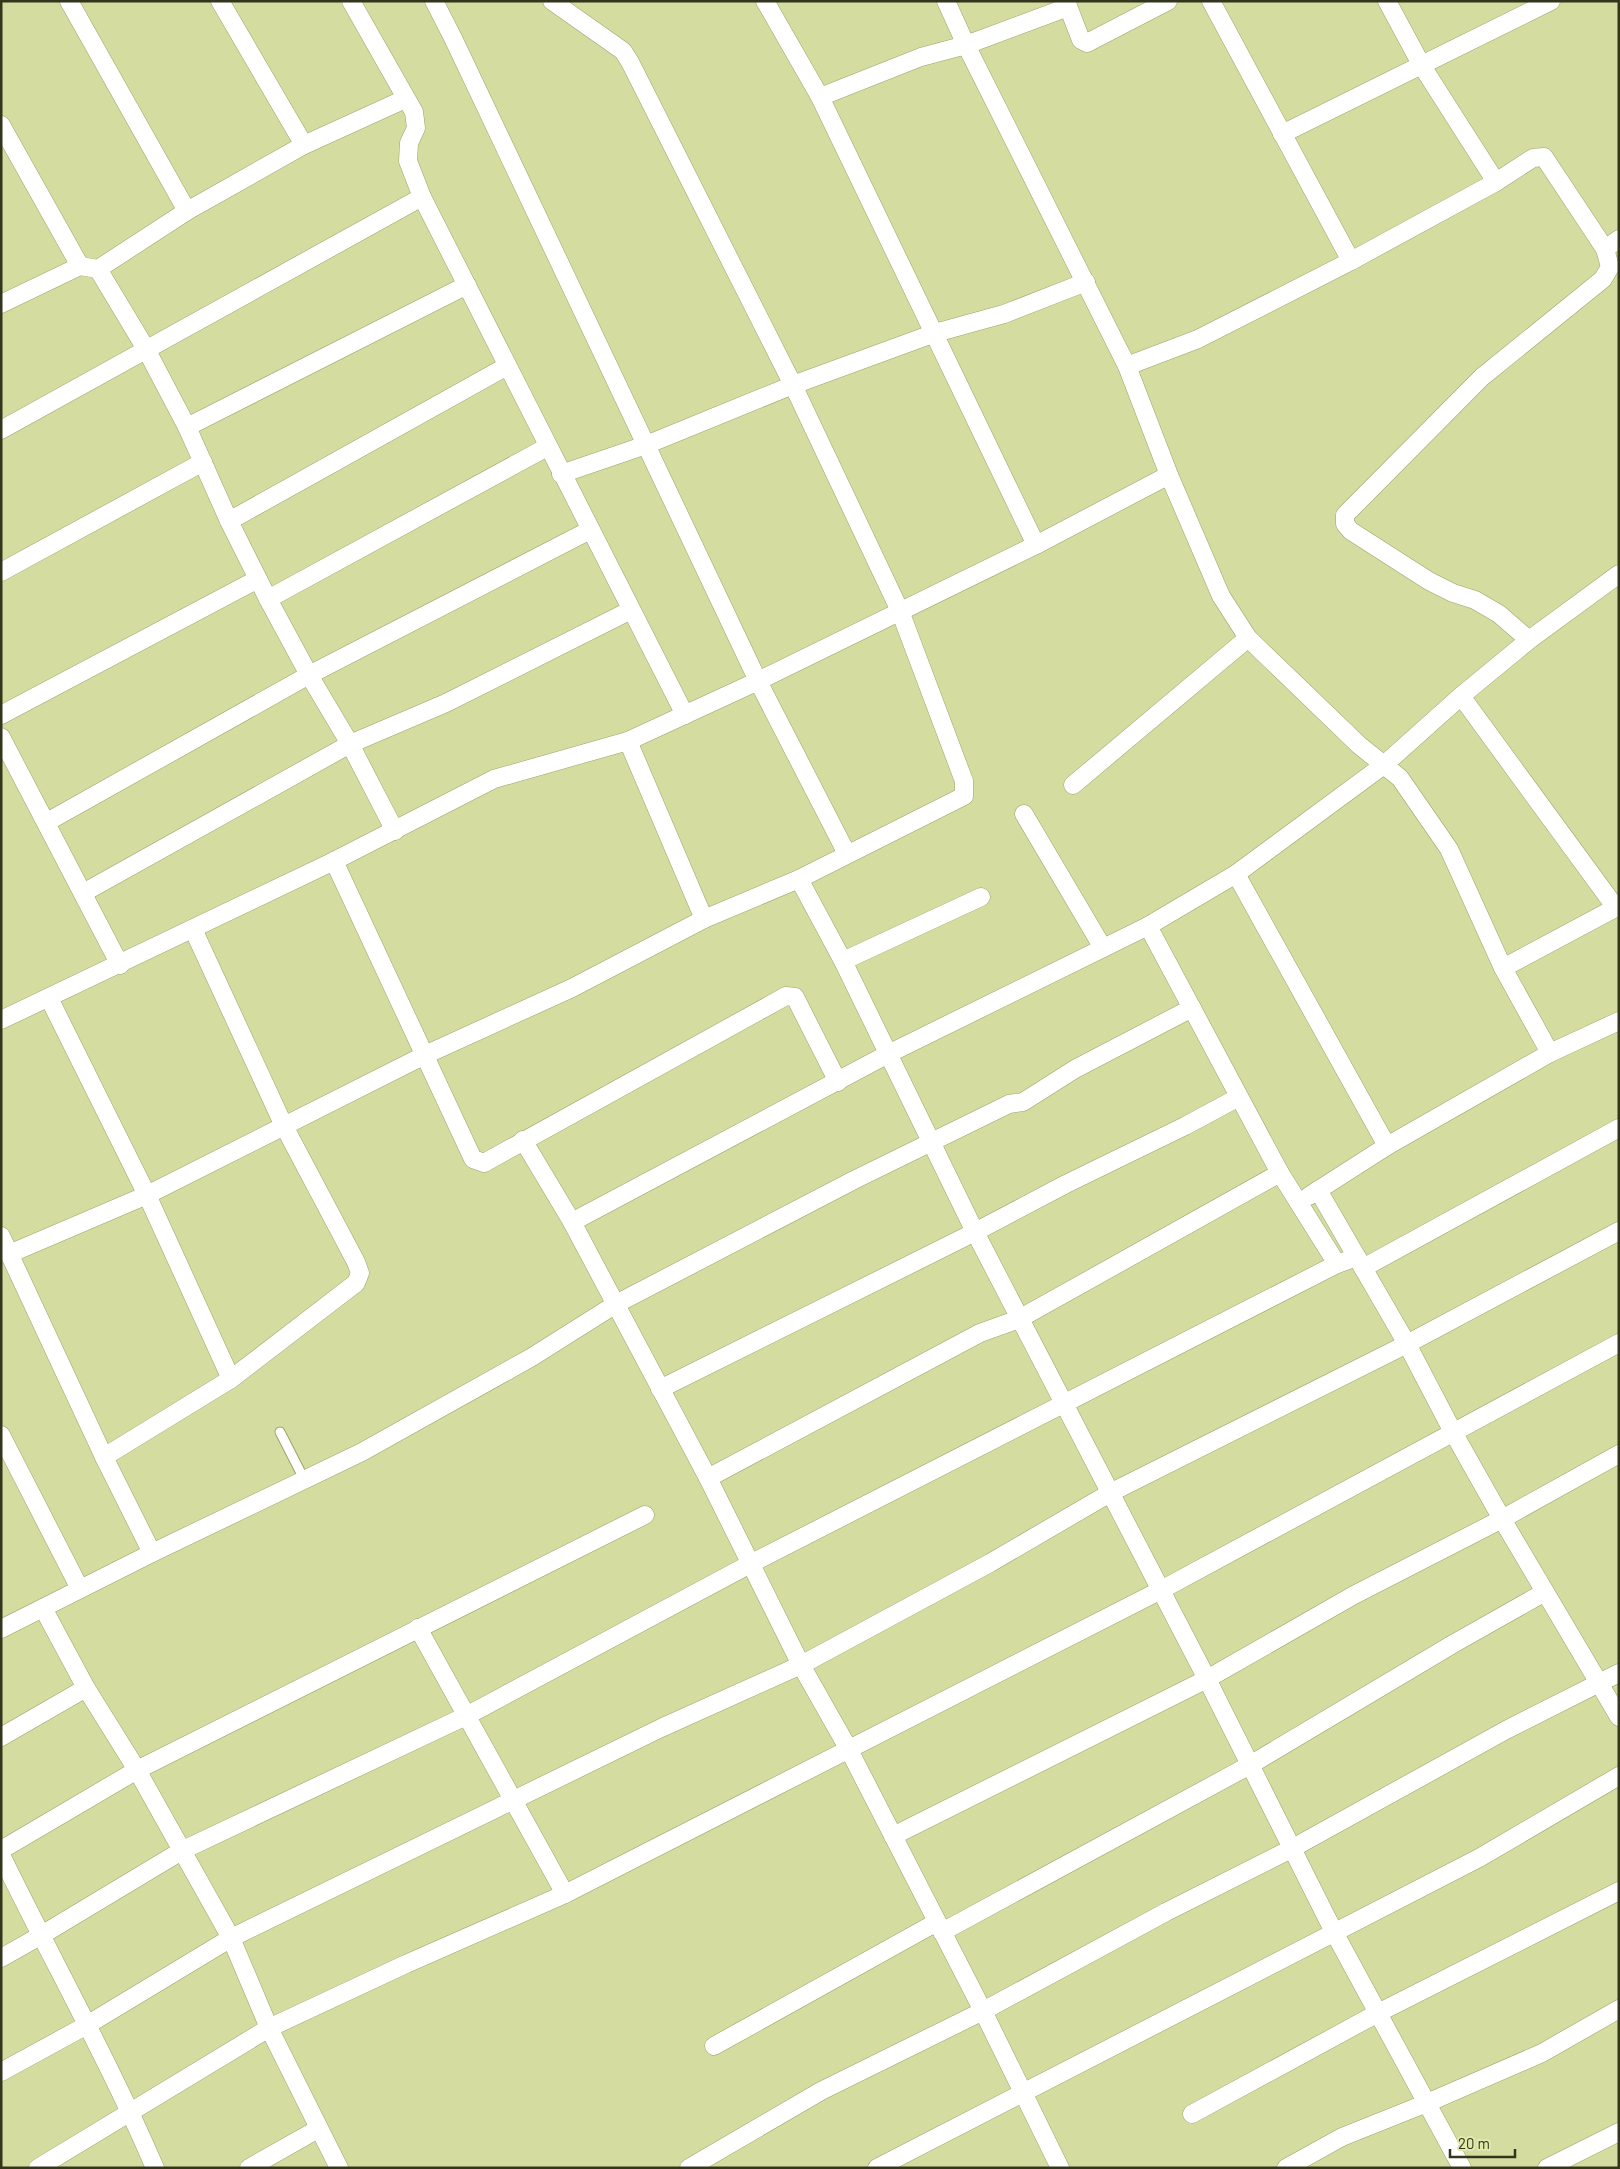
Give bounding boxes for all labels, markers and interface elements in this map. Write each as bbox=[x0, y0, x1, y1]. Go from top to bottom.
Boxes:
scale bar bbox=[1450, 2126, 1515, 2158]
text: 20 m bbox=[1458, 2134, 1490, 2152]

